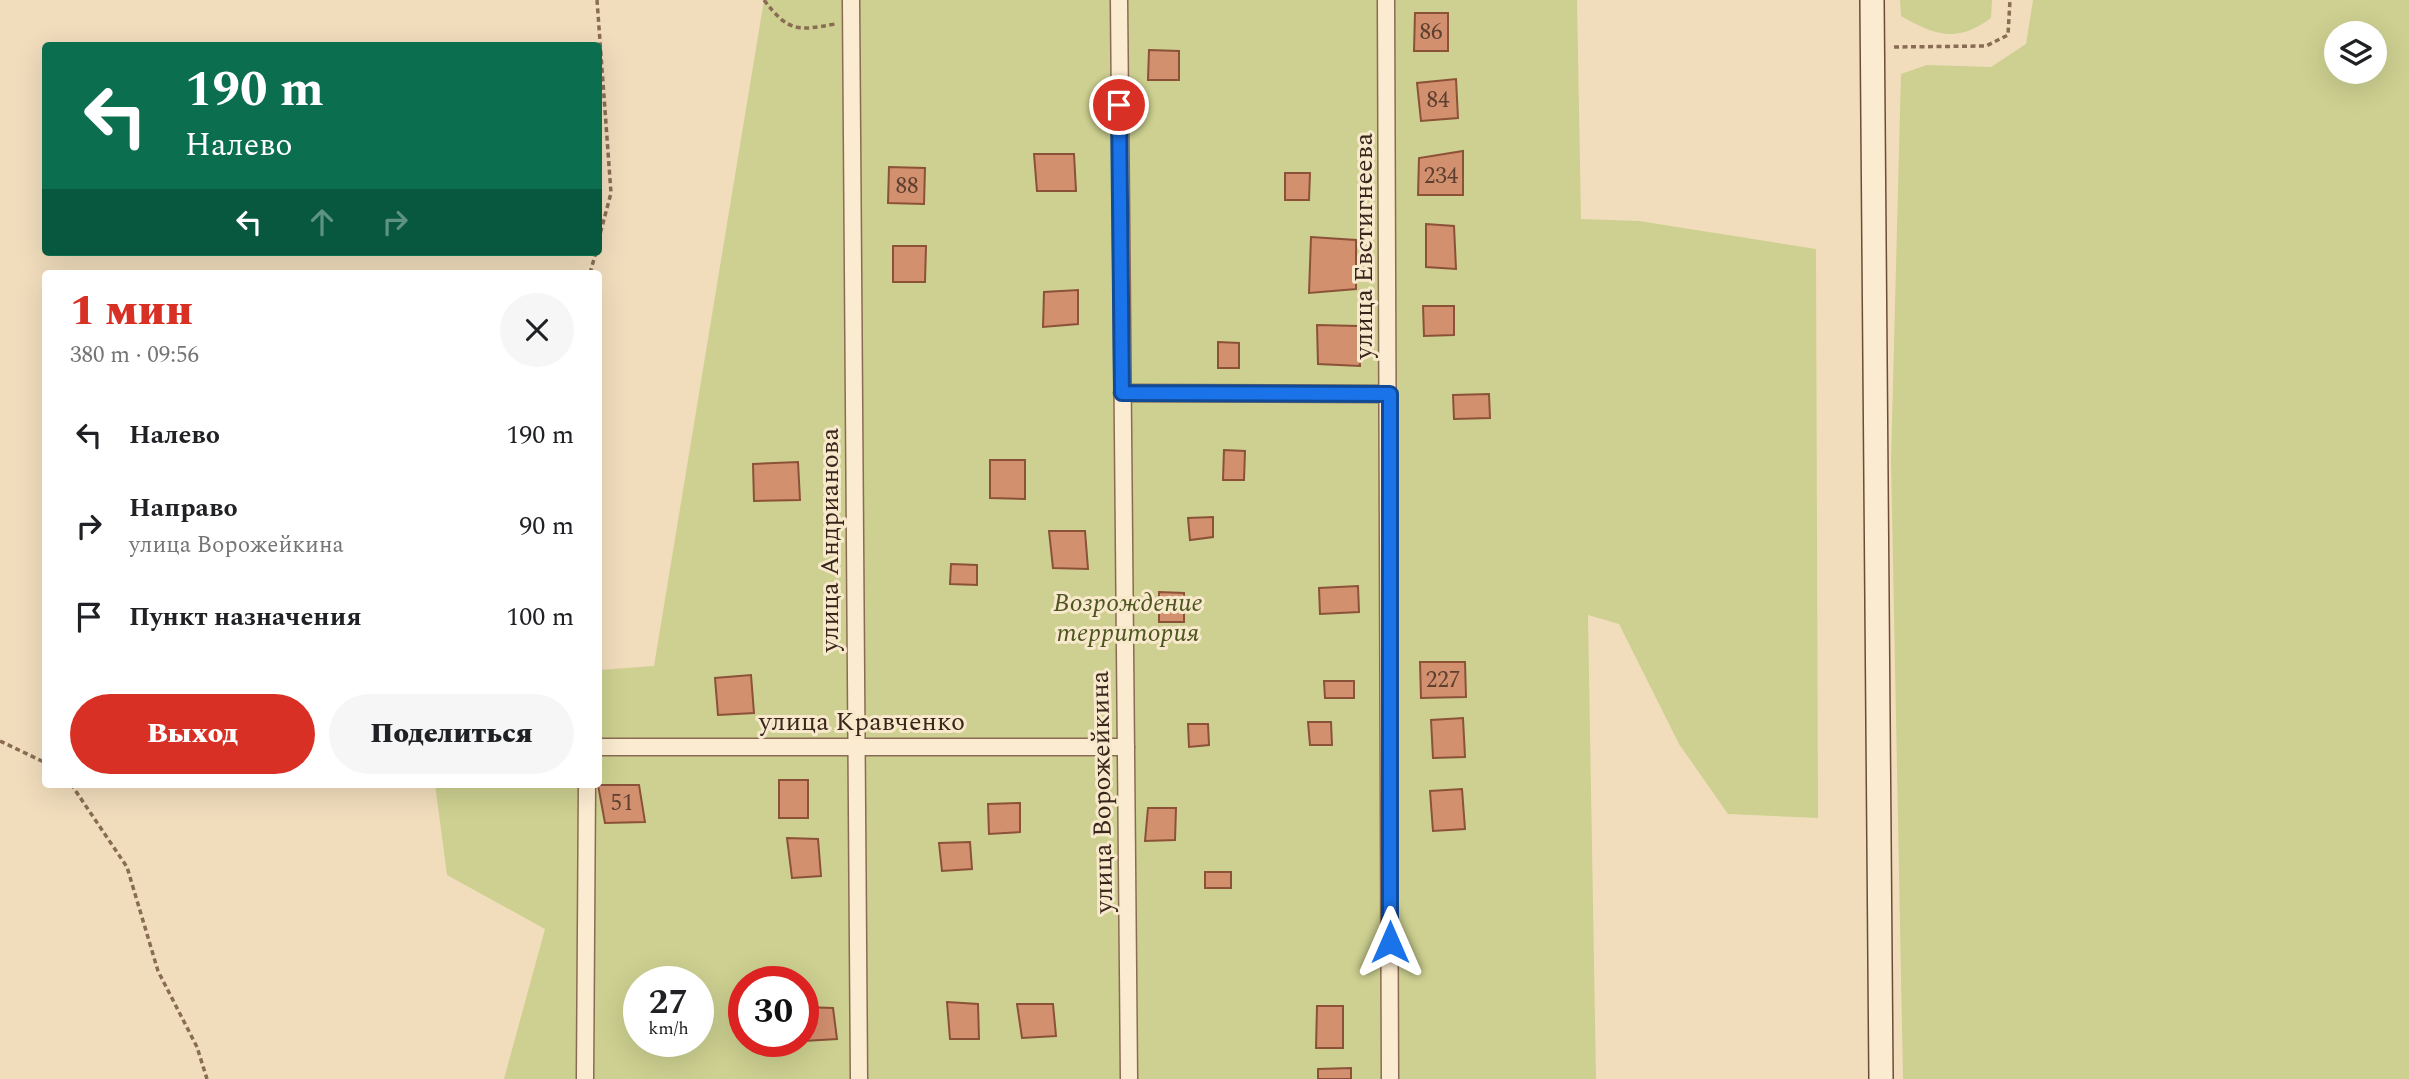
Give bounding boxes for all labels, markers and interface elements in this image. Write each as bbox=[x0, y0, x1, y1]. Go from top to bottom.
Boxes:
house number: 86 bbox=[1420, 15, 1443, 50]
map controls bbox=[2324, 21, 2387, 84]
button: layers bbox=[2324, 21, 2387, 84]
text: 190 m bbox=[185, 53, 324, 128]
icon: left bbox=[70, 70, 161, 161]
pin bbox=[1089, 75, 1149, 135]
house number: 84 bbox=[1427, 83, 1450, 118]
icon: arrive bbox=[1100, 86, 1138, 124]
text: Налево bbox=[185, 121, 293, 170]
street label: улица Евстигнеева bbox=[1344, 133, 1384, 360]
house number: 234 bbox=[1424, 159, 1459, 194]
house number: 88 bbox=[896, 169, 919, 204]
icon: left bbox=[230, 203, 268, 241]
icon: ahead bbox=[303, 203, 341, 241]
icon: right bbox=[376, 203, 414, 241]
text: 1 мин bbox=[70, 280, 193, 343]
button: close bbox=[500, 293, 574, 367]
text: 380 m · 09:56 bbox=[70, 338, 199, 373]
text: Налево bbox=[129, 415, 220, 455]
text: 190 m bbox=[506, 415, 574, 455]
icon: left bbox=[70, 416, 108, 454]
street label: улица Андрианова bbox=[810, 427, 850, 653]
text: Направо bbox=[129, 488, 238, 528]
text: 90 m bbox=[519, 506, 574, 546]
icon: right bbox=[70, 507, 108, 545]
text: улица Ворожейкина bbox=[129, 528, 344, 563]
park label: Возрождение территория bbox=[1053, 583, 1203, 653]
text: Пункт назначения bbox=[129, 597, 362, 637]
text: 100 m bbox=[506, 597, 574, 637]
icon: arrive bbox=[70, 598, 108, 636]
house number: 227 bbox=[1426, 663, 1460, 698]
street label: улица Ворожейкина bbox=[1080, 670, 1124, 915]
button: Выход bbox=[70, 694, 315, 774]
button: Поделиться bbox=[329, 694, 574, 774]
street label: улица Кравченко bbox=[758, 702, 965, 742]
house number: 51 bbox=[611, 786, 634, 821]
position arrow bbox=[1353, 905, 1427, 979]
speed limit sign: 30 bbox=[728, 966, 819, 1057]
text: 27 bbox=[649, 976, 688, 1029]
text: km/h bbox=[648, 1015, 689, 1042]

